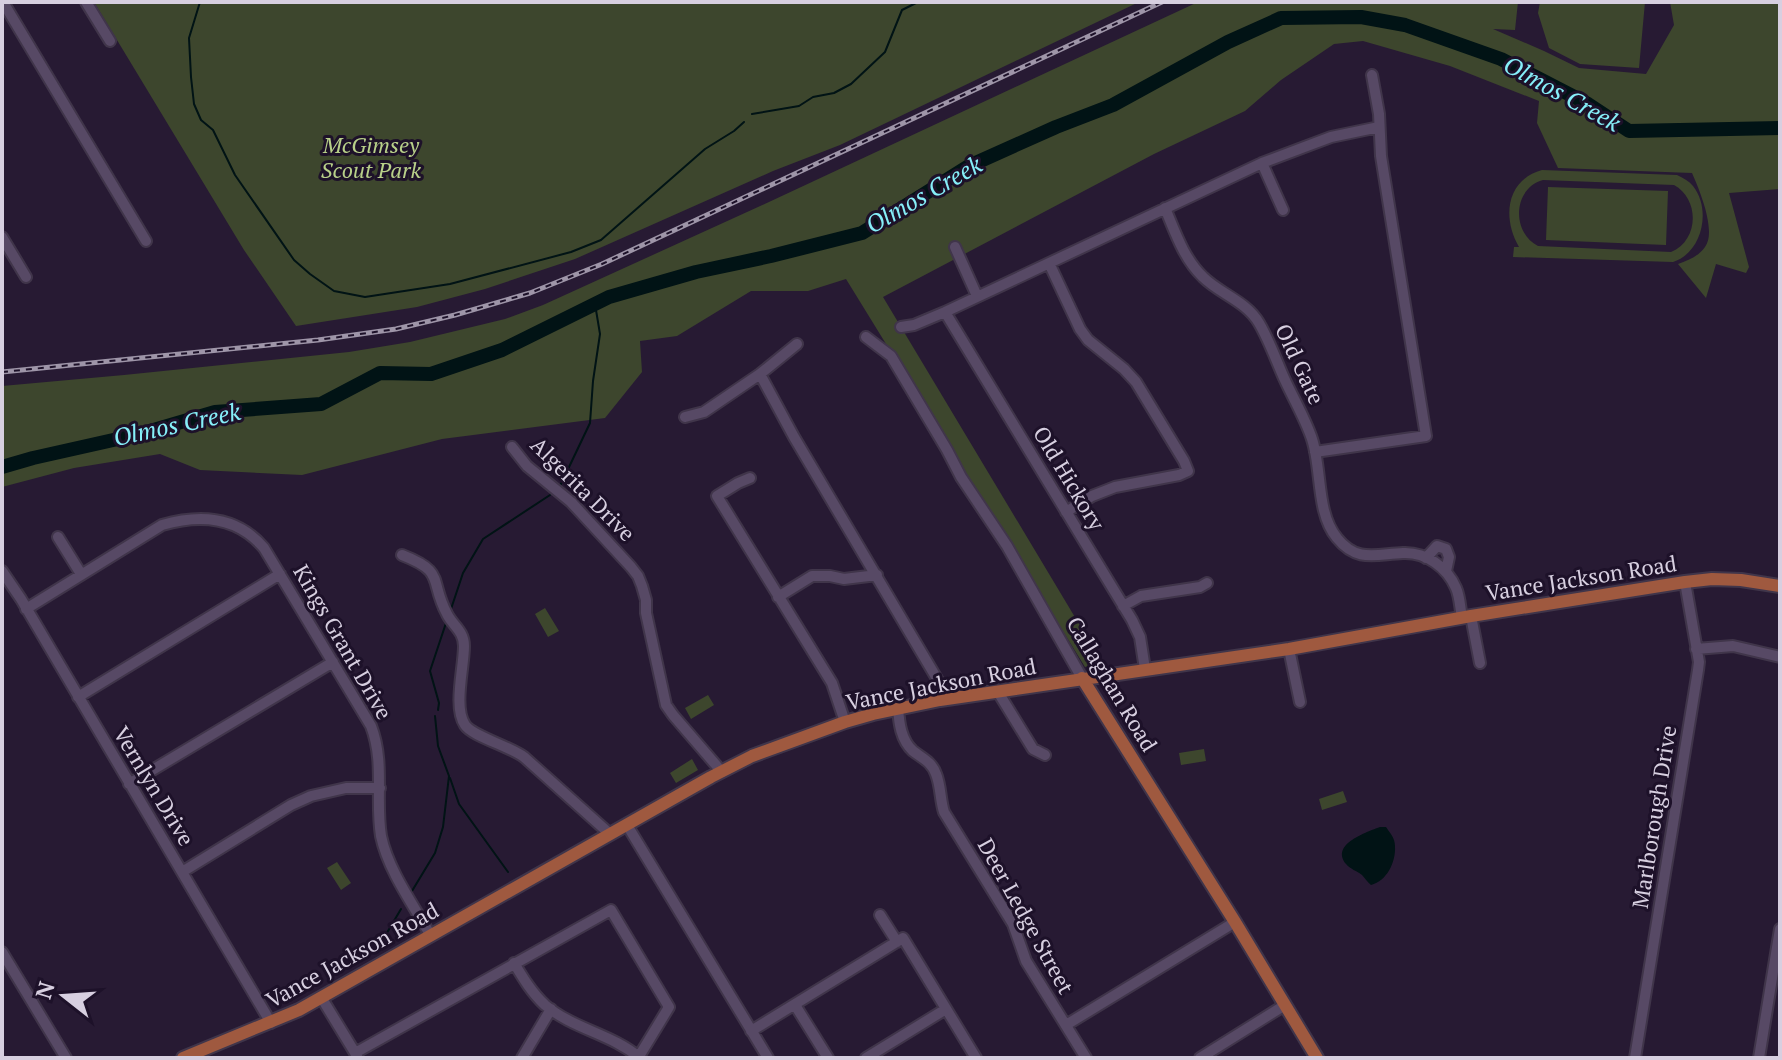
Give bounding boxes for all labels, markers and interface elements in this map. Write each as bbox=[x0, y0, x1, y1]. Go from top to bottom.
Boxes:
water label: Olmos Creek bbox=[1498, 48, 1627, 139]
park label: McGimsey Scout Park bbox=[321, 130, 422, 184]
water label: Olmos Creek bbox=[860, 148, 988, 240]
street label: Old Gate bbox=[1269, 319, 1332, 409]
water label: Olmos Creek bbox=[110, 395, 244, 453]
street label: Old Hickory bbox=[1027, 420, 1112, 536]
street label: Algerita Drive bbox=[525, 430, 642, 547]
street label: Vance Jackson Road bbox=[1483, 548, 1679, 607]
street label: Kings Grant Drive bbox=[287, 559, 400, 724]
street label: Callaghan Road bbox=[1061, 611, 1164, 757]
street label: Vance Jackson Road bbox=[843, 651, 1038, 716]
street label: Vernlyn Drive bbox=[107, 721, 201, 851]
street label: Marlborough Drive bbox=[1625, 723, 1682, 911]
street label: Deer Ledge Street bbox=[972, 833, 1081, 999]
street label: Vance Jackson Road bbox=[260, 895, 443, 1014]
north arrow bbox=[24, 956, 104, 1036]
text: N bbox=[28, 977, 61, 1002]

